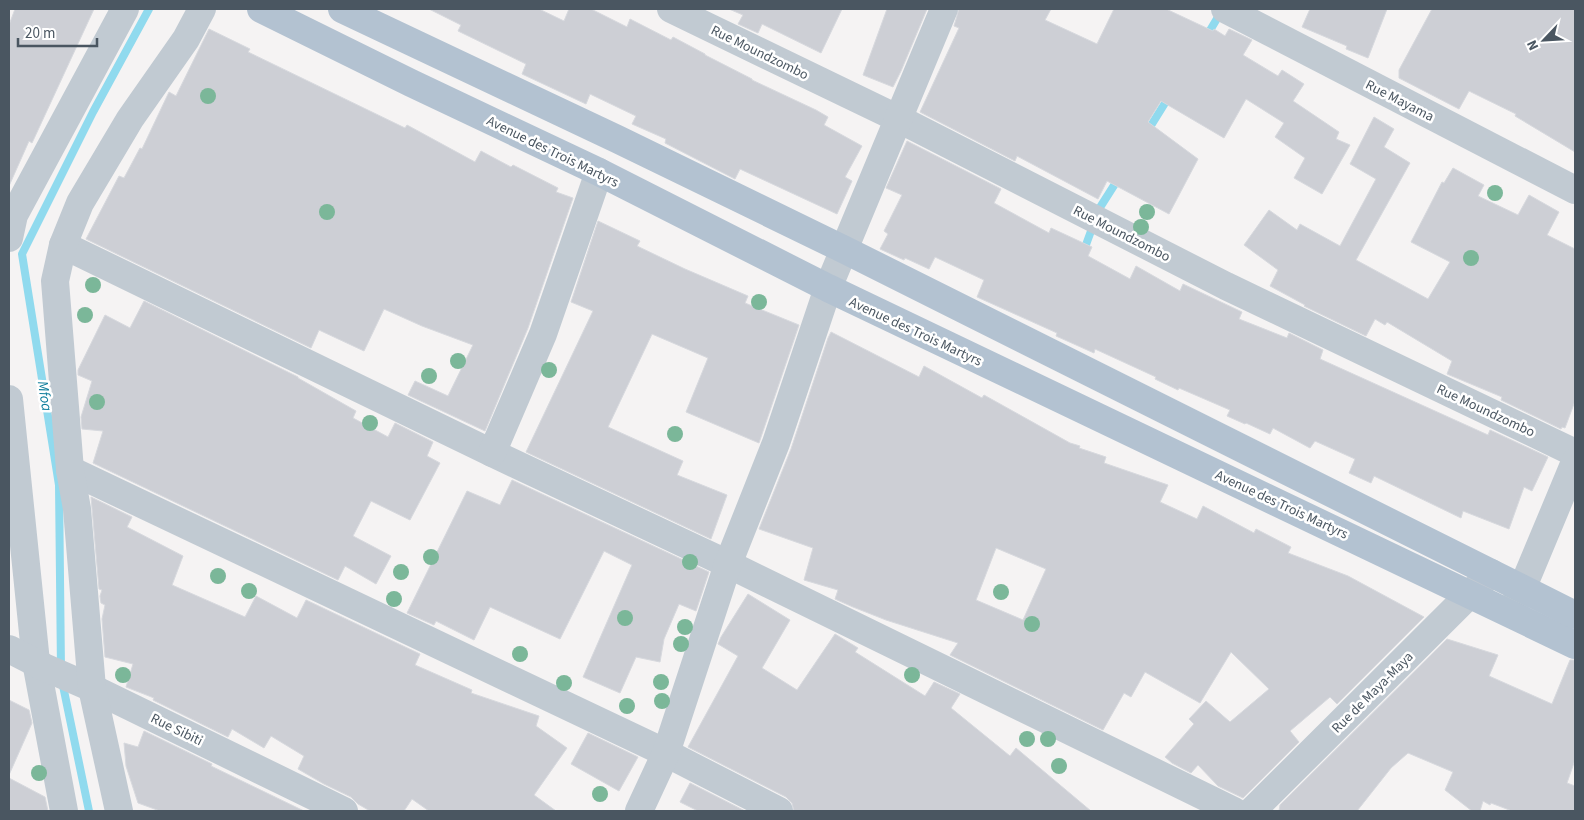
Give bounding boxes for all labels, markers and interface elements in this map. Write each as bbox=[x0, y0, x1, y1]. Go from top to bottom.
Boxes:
scale bar bbox=[18, 15, 96, 47]
north arrow bbox=[1519, 15, 1569, 65]
street label: Rue Moundzombo bbox=[707, 21, 812, 85]
text: 20 m bbox=[25, 23, 55, 44]
text: N bbox=[1522, 37, 1544, 54]
street label: Rue Mayama bbox=[1362, 75, 1437, 127]
street label: Avenue des Trois Martyrs bbox=[483, 111, 622, 193]
street label: Rue Moundzombo bbox=[1070, 201, 1174, 267]
street label: Avenue des Trois Martyrs bbox=[846, 292, 985, 372]
water label: Mfoa bbox=[32, 379, 57, 413]
street label: Rue Moundzombo bbox=[1433, 379, 1538, 442]
street label: Avenue des Trois Martyrs bbox=[1212, 465, 1351, 545]
street label: Rue de Maya-Maya bbox=[1327, 647, 1418, 738]
street label: Rue Sibiti bbox=[147, 709, 206, 751]

